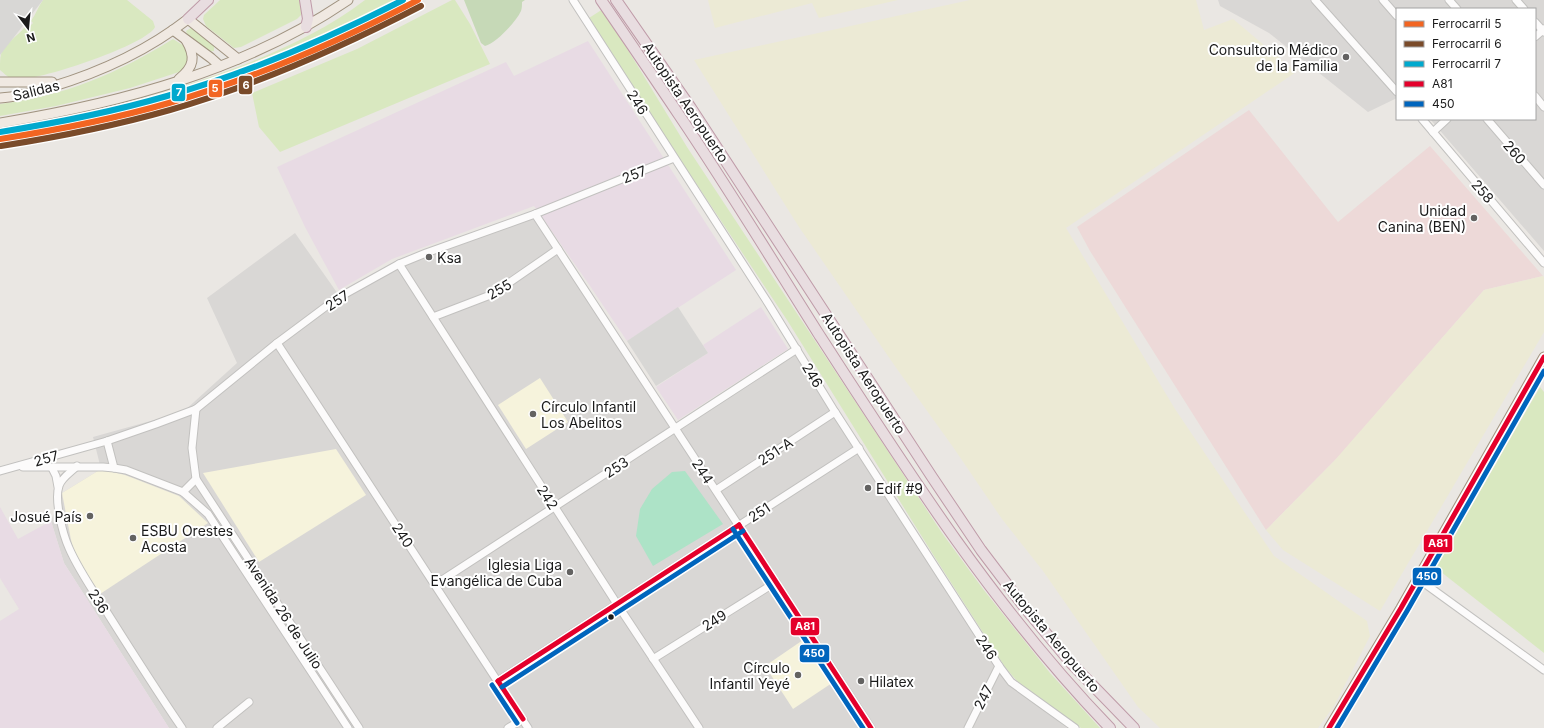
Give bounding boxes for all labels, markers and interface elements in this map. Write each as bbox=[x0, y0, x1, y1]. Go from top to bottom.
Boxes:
north arrow bbox=[8, 8, 48, 48]
legend bbox=[1396, 8, 1536, 120]
text: Ferrocarril 5 bbox=[1432, 16, 1501, 31]
text: N bbox=[25, 30, 37, 45]
text: Ferrocarril 6 bbox=[1432, 36, 1502, 51]
street label: Autopista Aeropuerto bbox=[639, 39, 733, 165]
place label: Consultorio Médico de la Familia bbox=[1209, 41, 1338, 74]
marker: Consultorio Médico de la Familia bbox=[1341, 52, 1351, 62]
text: Ferrocarril 7 bbox=[1432, 56, 1501, 71]
line badge: 6 bbox=[238, 75, 253, 95]
street label: Salidas bbox=[11, 76, 61, 104]
text: A81 bbox=[1432, 76, 1453, 91]
text: 6 bbox=[242, 78, 250, 92]
line badge: 5 bbox=[208, 79, 223, 98]
text: 5 bbox=[211, 81, 219, 95]
line badge: 7 bbox=[171, 83, 186, 102]
text: 7 bbox=[176, 85, 182, 99]
street label: 246 bbox=[624, 86, 652, 118]
text: 450 bbox=[1432, 96, 1455, 111]
street label: 260 bbox=[1500, 137, 1530, 167]
street label: 257 bbox=[619, 161, 649, 187]
street label: 258 bbox=[1468, 176, 1498, 206]
place label: Unidad Canina (BEN) bbox=[1378, 202, 1466, 235]
marker: Unidad Canina (BEN) bbox=[1469, 213, 1479, 223]
place label: Ksa bbox=[437, 249, 462, 266]
marker: Ksa bbox=[424, 252, 434, 262]
street label: 255 bbox=[484, 275, 514, 303]
street label: 257 bbox=[322, 286, 352, 314]
street label: Autopista Aeropuerto bbox=[818, 309, 910, 437]
street label: 246 bbox=[799, 359, 827, 391]
place label: Círculo Infantil Los Abelitos bbox=[541, 398, 636, 431]
marker: Círculo Infantil Los Abelitos bbox=[528, 409, 538, 419]
street label: 251-A bbox=[754, 433, 796, 469]
street label: 257 bbox=[32, 446, 60, 470]
street label: 253 bbox=[601, 453, 631, 481]
street label: 244 bbox=[689, 455, 717, 487]
place label: Edif #9 bbox=[876, 480, 923, 497]
street label: 242 bbox=[534, 482, 562, 512]
marker: Edif #9 bbox=[863, 483, 873, 493]
street label: 251 bbox=[745, 499, 773, 525]
place label: Josué País bbox=[10, 508, 82, 525]
marker: Josué País bbox=[85, 511, 95, 521]
street label: 240 bbox=[389, 519, 417, 551]
place label: ESBU Orestes Acosta bbox=[141, 522, 233, 555]
marker: ESBU Orestes Acosta bbox=[128, 533, 138, 543]
line badge: A81 bbox=[1423, 534, 1453, 553]
text: A81 bbox=[1428, 536, 1448, 550]
street label: Avenida 26 de Julio bbox=[242, 554, 326, 672]
place label: Iglesia Liga Evangélica de Cuba bbox=[430, 556, 562, 589]
marker: Iglesia Liga Evangélica de Cuba bbox=[565, 567, 575, 577]
line badge: 450 bbox=[1412, 567, 1442, 586]
text: 450 bbox=[1416, 569, 1438, 583]
street label: Autopista Aeropuerto bbox=[1000, 576, 1104, 696]
street label: 236 bbox=[85, 586, 113, 616]
street label: 249 bbox=[698, 606, 730, 634]
unlabelled marker bbox=[606, 612, 616, 622]
line badge: A81 bbox=[790, 617, 820, 636]
text: A81 bbox=[795, 619, 815, 633]
street label: 246 bbox=[973, 631, 1001, 663]
line badge: 450 bbox=[799, 644, 830, 663]
text: 450 bbox=[803, 646, 825, 660]
place label: Círculo Infantil Yeyé bbox=[710, 659, 790, 692]
marker: Círculo Infantil Yeyé bbox=[793, 670, 803, 680]
place label: Hilatex bbox=[869, 673, 914, 690]
marker: Hilatex bbox=[856, 676, 866, 686]
street label: 247 bbox=[970, 682, 996, 712]

